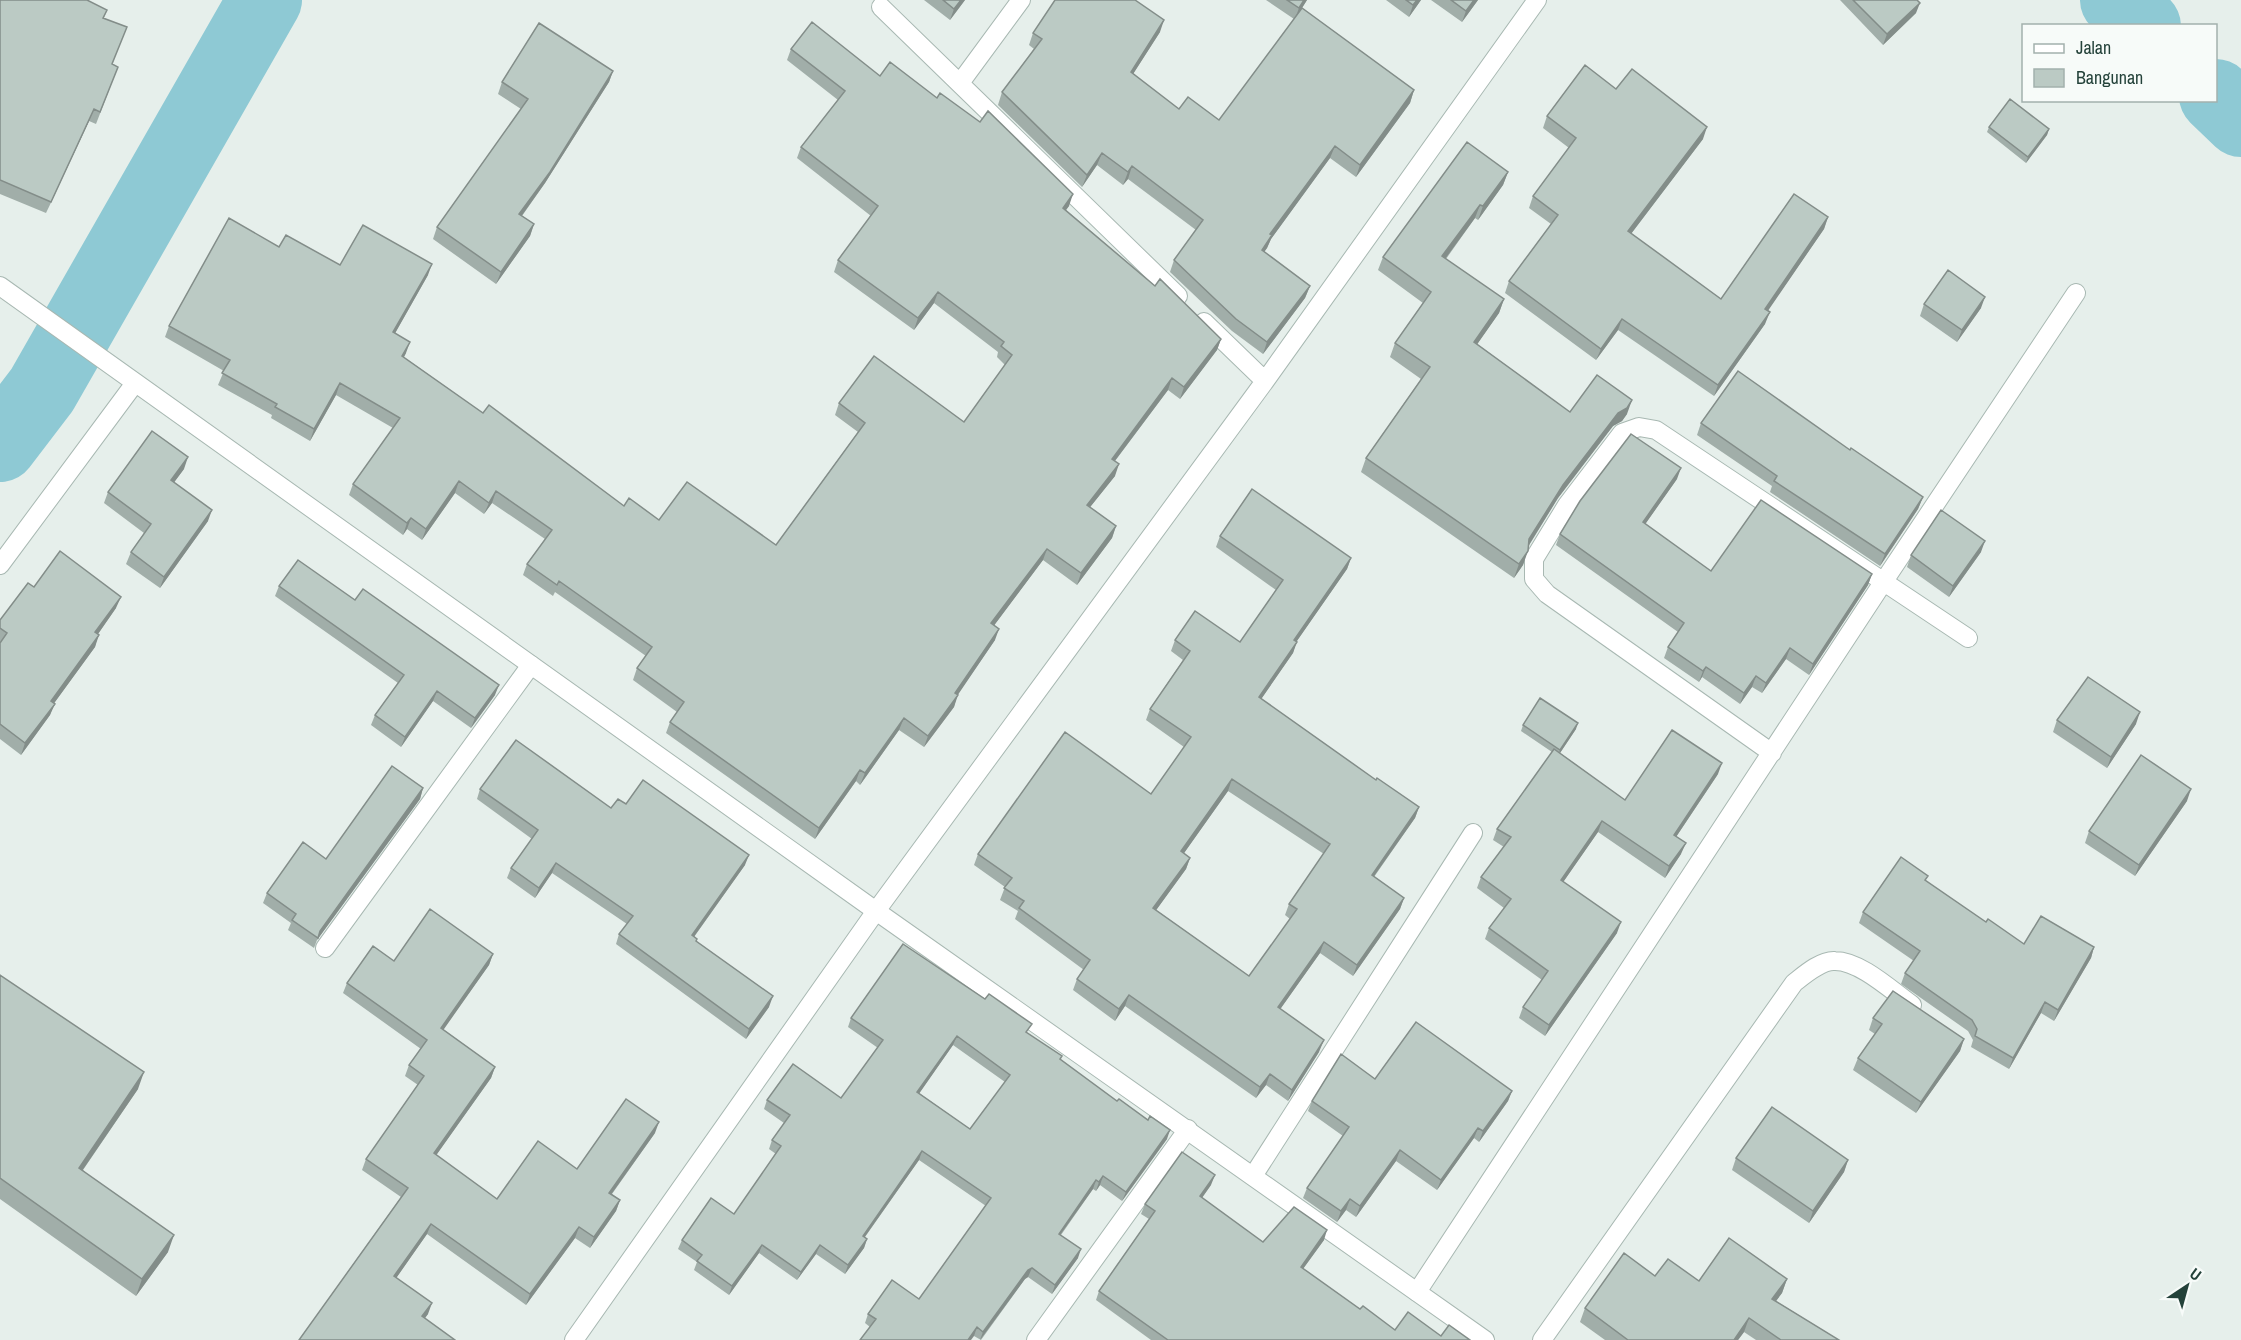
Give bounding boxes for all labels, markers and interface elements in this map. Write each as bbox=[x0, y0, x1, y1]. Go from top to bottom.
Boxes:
legend bbox=[2022, 24, 2217, 102]
text: Jalan bbox=[2076, 35, 2111, 60]
text: Bangunan bbox=[2076, 65, 2143, 90]
north arrow bbox=[2157, 1256, 2217, 1316]
text: U bbox=[2186, 1262, 2206, 1286]

